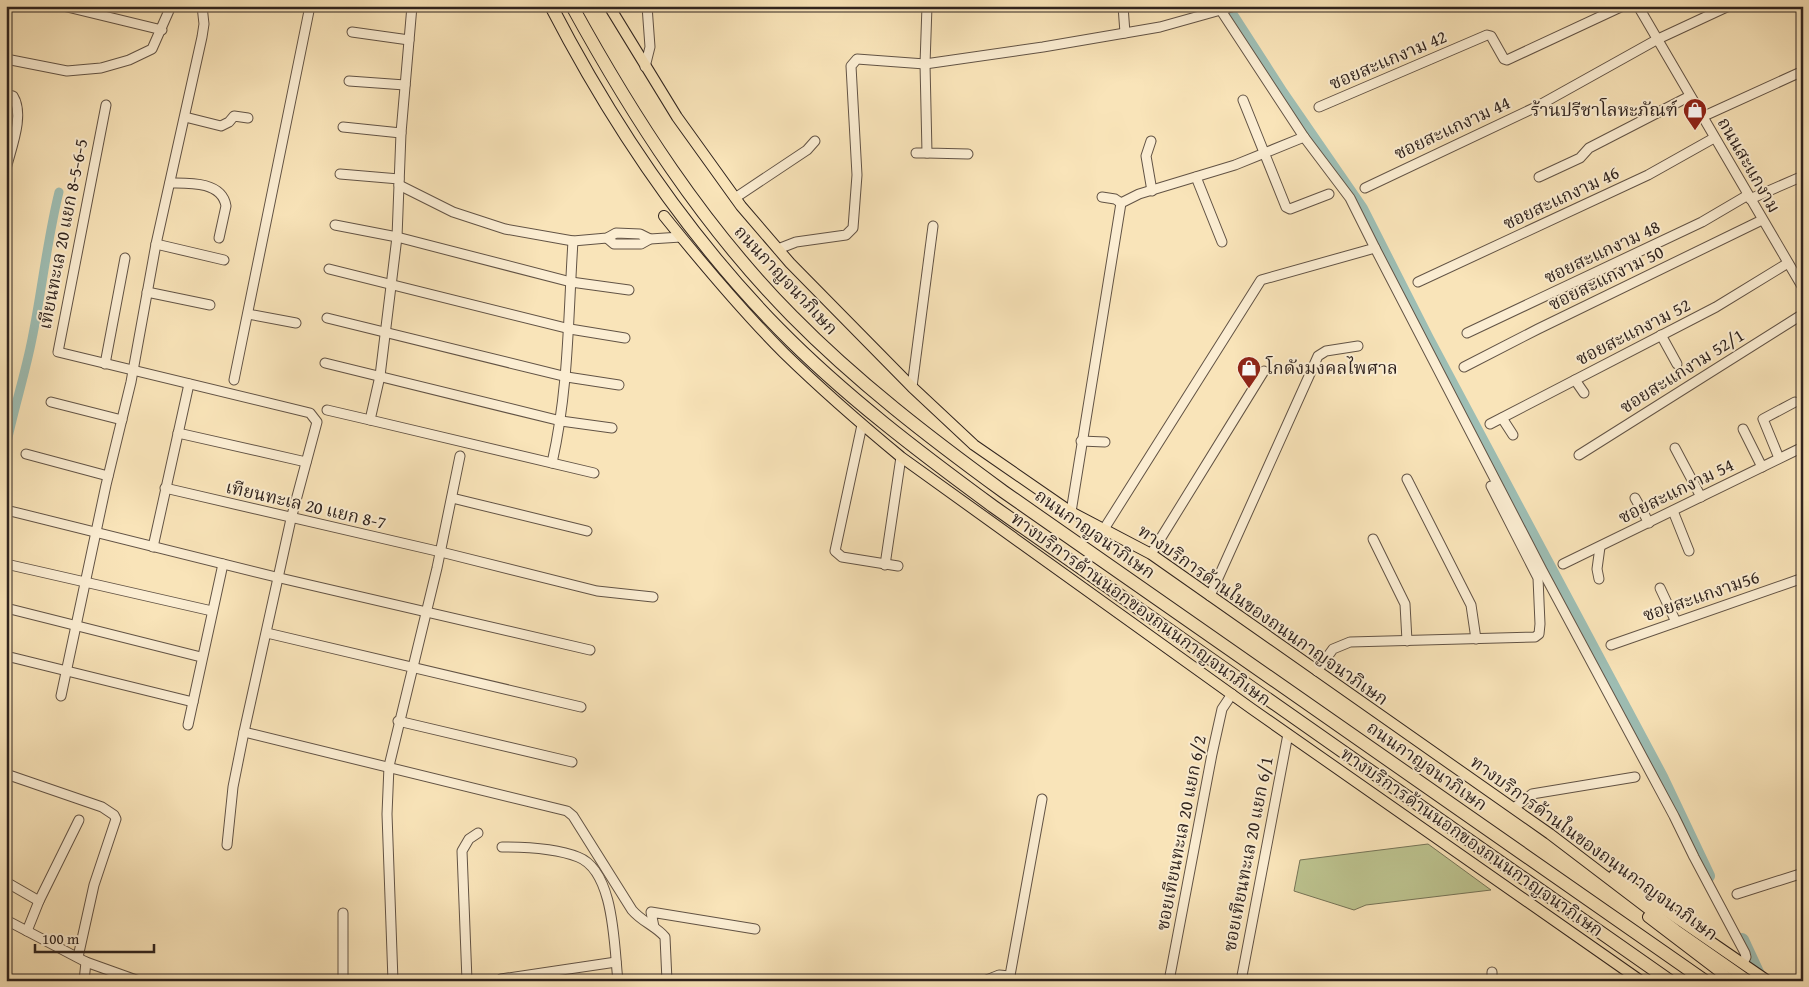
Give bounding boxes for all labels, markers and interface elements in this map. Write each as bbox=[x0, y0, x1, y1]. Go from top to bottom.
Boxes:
street label: ซอยสะแกงาม 42 bbox=[1325, 23, 1451, 96]
street label: ซอยสะแกงาม 44 bbox=[1389, 89, 1514, 166]
place label: ร้านปรีชาโลหะภัณฑ์ bbox=[1531, 96, 1678, 123]
shop icon: ร้านปรีชาโลหะภัณฑ์ bbox=[1682, 97, 1708, 131]
street label: ถนนสะแกงาม bbox=[1711, 112, 1788, 218]
street label: เทียนทะเล 20 แยก 8-5-6-5 bbox=[31, 136, 94, 332]
street label: ซอยสะแกงาม 46 bbox=[1498, 159, 1623, 236]
street label: ซอยสะแกงาม 48 bbox=[1539, 213, 1664, 290]
street label: ถนนกาญจนาภิเษก bbox=[728, 219, 845, 341]
street label: ซอยสะแกงาม 50 bbox=[1543, 238, 1668, 317]
street label: ซอยสะแกงาม 52 bbox=[1571, 291, 1695, 372]
street label: ซอยสะแกงาม 52/1 bbox=[1614, 321, 1749, 420]
place label: โกดังมงคลไพศาล bbox=[1265, 354, 1398, 381]
shop icon: โกดังมงคลไพศาล bbox=[1236, 355, 1262, 389]
street label: ซอยสะแกงาม 54 bbox=[1613, 451, 1738, 530]
street label: เทียนทะเล 20 แยก 8-7 bbox=[223, 473, 389, 536]
street label: ถนนกาญจนาภิเษก bbox=[1029, 482, 1161, 585]
street label: ทางบริการด้านนอกของถนนกาญจนาภิเษก bbox=[1006, 505, 1277, 712]
street label: ทางบริการด้านในของถนนกาญจนาภิเษก bbox=[1132, 517, 1394, 712]
street label: ซอยสะแกงาม56 bbox=[1639, 563, 1763, 628]
street label: ถนนกาญจนาภิเษก bbox=[1361, 714, 1493, 817]
street label: ซอยเทียนทะเล 20 แยก 6/2 bbox=[1148, 733, 1213, 933]
street label: ทางบริการด้านนอกของถนนกาญจนาภิเษก bbox=[1335, 740, 1609, 943]
street label: ทางบริการด้านในของถนนกาญจนาภิเษก bbox=[1465, 748, 1724, 947]
street label: ซอยเทียนทะเล 20 แยก 6/1 bbox=[1215, 754, 1280, 954]
scale bar bbox=[35, 922, 154, 954]
text: 100 m bbox=[42, 928, 80, 949]

